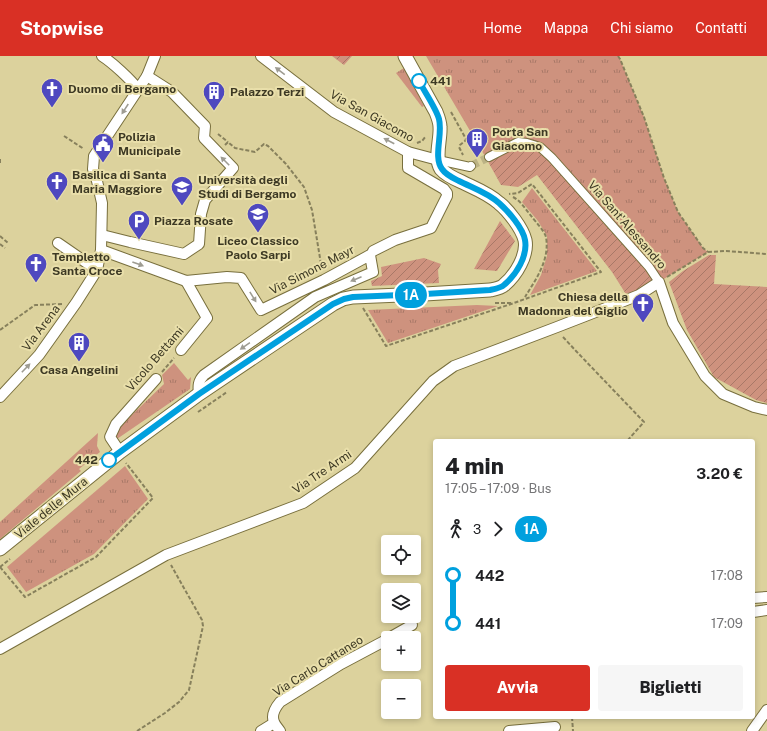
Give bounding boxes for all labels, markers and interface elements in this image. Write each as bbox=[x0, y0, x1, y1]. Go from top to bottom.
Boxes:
text: Stopwise bbox=[20, 17, 104, 39]
text: Home bbox=[483, 20, 522, 36]
text: Mappa bbox=[544, 20, 588, 36]
text: Chi siamo bbox=[610, 20, 673, 36]
text: Contatti bbox=[695, 20, 747, 36]
one-way arrow bbox=[274, 67, 285, 76]
marker: 441 bbox=[411, 73, 427, 89]
place label: 441 bbox=[430, 74, 451, 88]
church icon: Duomo di Bergamo bbox=[39, 76, 65, 109]
building icon: Palazzo Terzi bbox=[201, 79, 227, 112]
place label: Duomo di Bergamo bbox=[68, 82, 176, 96]
place label: Palazzo Terzi bbox=[230, 85, 304, 99]
street label: Via San Giacomo bbox=[328, 87, 417, 145]
one-way arrow bbox=[122, 103, 129, 114]
place label: Porta San Giacomo bbox=[492, 125, 548, 153]
building icon: Porta San Giacomo bbox=[464, 126, 490, 159]
place label: Polizia Municipale bbox=[118, 130, 181, 158]
public building icon: Polizia Municipale bbox=[90, 131, 116, 164]
one-way arrow bbox=[383, 138, 395, 145]
one-way arrow bbox=[220, 156, 230, 165]
place label: Basilica di Santa Maria Maggiore bbox=[72, 168, 167, 196]
church icon: Basilica di Santa Maria Maggiore bbox=[44, 169, 70, 202]
place label: Università degli Studi di Bergamo bbox=[198, 173, 297, 201]
school or university icon: Università degli Studi di Bergamo bbox=[169, 174, 195, 207]
street label: Via Sant'Alessandro bbox=[585, 178, 669, 272]
school or university icon: Liceo Classico Paolo Sarpi bbox=[245, 201, 271, 234]
parking icon: Piazza Rosate bbox=[126, 208, 152, 241]
place label: Piazza Rosate bbox=[154, 214, 233, 228]
place label: Liceo Classico Paolo Sarpi bbox=[217, 234, 299, 262]
street label: Via Simone Mayr bbox=[267, 242, 357, 297]
place label: Templetto Santa Croce bbox=[52, 250, 122, 278]
church icon: Templetto Santa Croce bbox=[23, 251, 49, 284]
one-way arrow bbox=[132, 261, 144, 267]
one-way arrow bbox=[350, 276, 362, 283]
line badge: 1A bbox=[393, 282, 429, 308]
text: 1A bbox=[403, 287, 419, 303]
place label: Chiesa della Madonna del Giglio bbox=[518, 290, 628, 318]
church icon: Chiesa della Madonna del Giglio bbox=[630, 291, 656, 324]
one-way arrow bbox=[250, 292, 257, 303]
street label: Via Arena bbox=[19, 302, 63, 354]
street label: Vicolo Bettami bbox=[123, 324, 187, 394]
building icon: Casa Angelini bbox=[66, 330, 92, 363]
one-way arrow bbox=[240, 342, 250, 350]
one-way arrow bbox=[21, 363, 31, 373]
place label: Casa Angelini bbox=[40, 363, 118, 377]
street label: Via Tre Armi bbox=[290, 447, 354, 497]
marker: 442 bbox=[101, 452, 117, 468]
place label: 442 bbox=[75, 453, 98, 467]
text: 4 min bbox=[445, 453, 504, 479]
text: 3.20 € bbox=[696, 465, 743, 482]
street label: Viale delle Mura bbox=[12, 474, 90, 542]
text: 17:05 – 17:09 · Bus bbox=[445, 481, 551, 496]
icon: walk bbox=[445, 518, 467, 540]
icon: forward bbox=[487, 518, 509, 540]
text: 1A bbox=[523, 521, 539, 537]
text: 3 bbox=[473, 522, 481, 537]
map controls bbox=[381, 535, 421, 719]
button: locate bbox=[381, 535, 421, 575]
text: 442 bbox=[475, 567, 504, 584]
text: 17:08 bbox=[711, 568, 743, 583]
button: layers bbox=[381, 583, 421, 623]
text: 441 bbox=[475, 615, 501, 632]
text: 17:09 bbox=[711, 616, 743, 631]
button: + bbox=[381, 631, 421, 671]
street label: Via Carlo Cattaneo bbox=[270, 633, 366, 699]
button: Avvia bbox=[445, 665, 590, 711]
button: Biglietti bbox=[598, 665, 743, 711]
button: − bbox=[381, 679, 421, 719]

